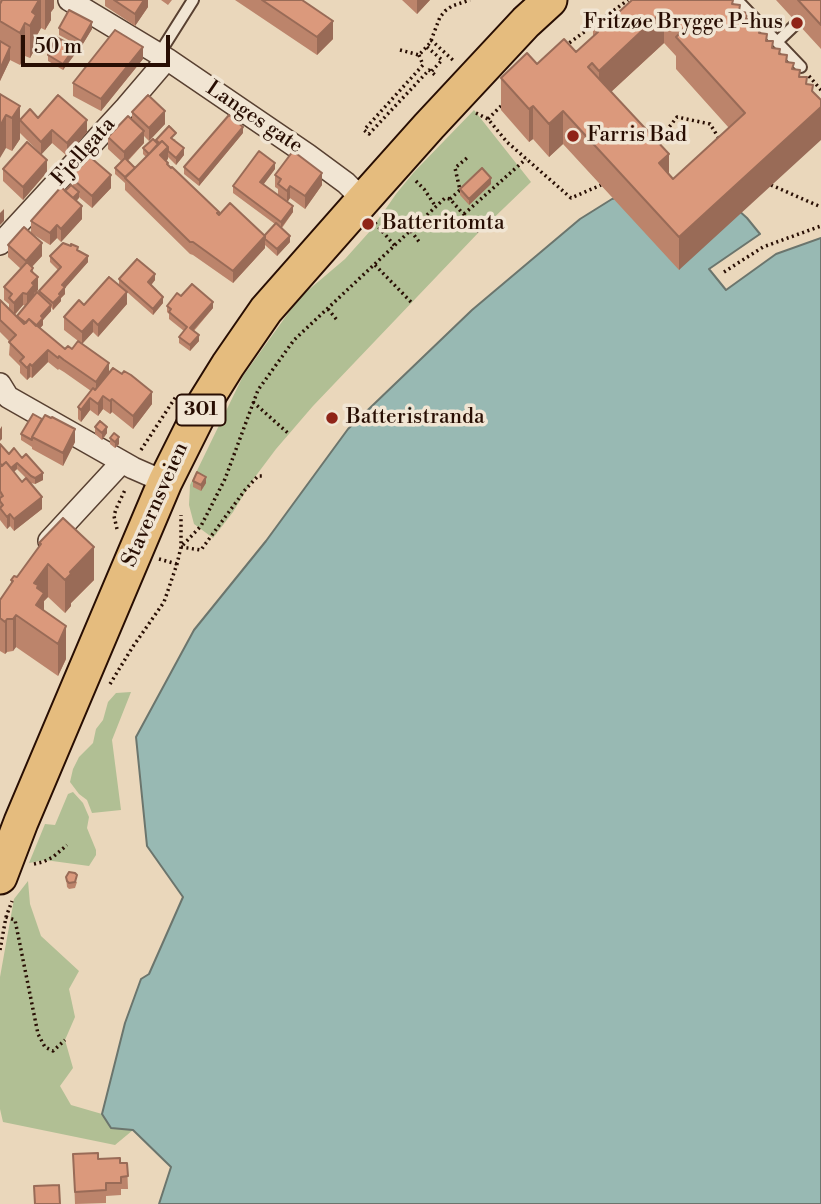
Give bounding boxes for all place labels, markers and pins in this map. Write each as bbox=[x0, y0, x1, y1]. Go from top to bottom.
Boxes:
place label: Fritzøe Brygge P-hus bbox=[583, 10, 783, 36]
marker: Fritzøe Brygge P-hus bbox=[789, 15, 805, 31]
place label: Farris Bad bbox=[587, 123, 687, 149]
marker: Farris Bad bbox=[565, 128, 581, 144]
place label: Batteritomta bbox=[382, 211, 505, 237]
marker: Batteritomta bbox=[360, 216, 376, 232]
place label: Batteristranda bbox=[346, 405, 485, 431]
marker: Batteristranda bbox=[324, 410, 340, 426]

